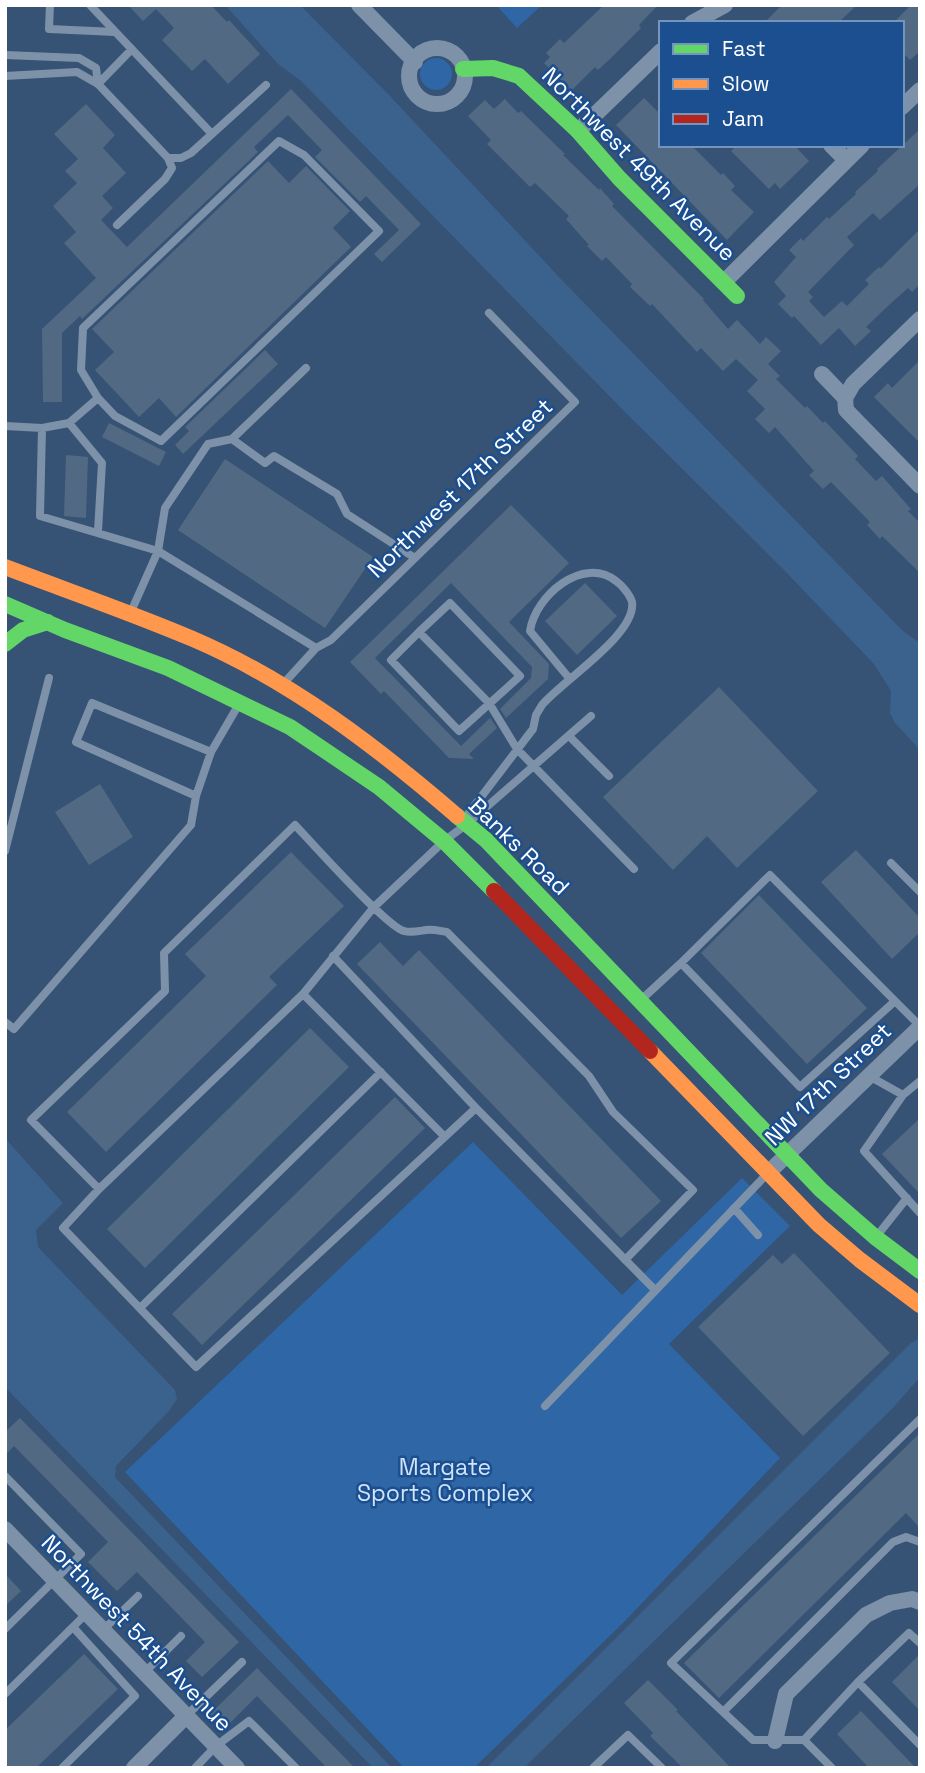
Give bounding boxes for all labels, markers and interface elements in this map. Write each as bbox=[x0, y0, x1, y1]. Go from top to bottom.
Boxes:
legend bbox=[659, 21, 904, 147]
text: Fast bbox=[722, 35, 766, 62]
street label: Northwest 49th Avenue bbox=[535, 60, 743, 268]
text: Slow bbox=[722, 70, 770, 97]
text: Jam bbox=[722, 105, 764, 132]
street label: Northwest 17th Street bbox=[361, 392, 559, 584]
street label: Banks Road bbox=[462, 790, 576, 902]
street label: NW 17th Street bbox=[758, 1016, 898, 1152]
park label: Margate Sports Complex bbox=[357, 1452, 533, 1508]
street label: Northwest 54th Avenue bbox=[35, 1528, 239, 1738]

